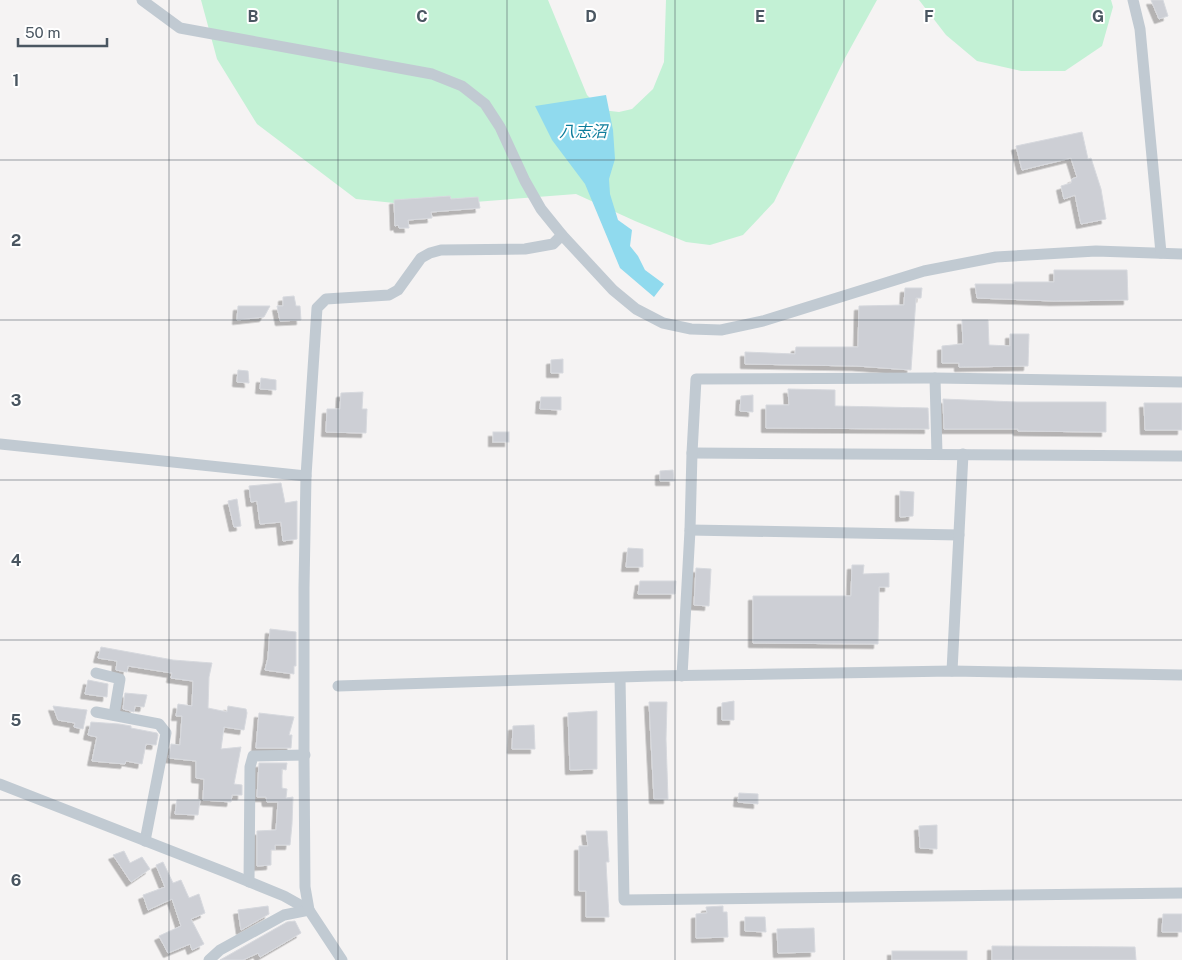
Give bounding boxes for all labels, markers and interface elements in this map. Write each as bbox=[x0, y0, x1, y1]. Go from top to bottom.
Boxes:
text: B bbox=[248, 7, 259, 26]
text: C bbox=[416, 7, 428, 26]
text: D bbox=[585, 7, 597, 26]
text: E bbox=[755, 7, 765, 26]
text: F bbox=[924, 7, 934, 26]
text: G bbox=[1092, 7, 1104, 26]
scale bar bbox=[18, 15, 106, 47]
text: 50 m bbox=[25, 24, 60, 41]
text: 1 bbox=[13, 71, 19, 90]
water label: 八志沼 bbox=[559, 122, 609, 141]
text: 2 bbox=[11, 231, 21, 250]
text: 3 bbox=[11, 391, 21, 410]
text: 4 bbox=[11, 551, 22, 570]
text: 5 bbox=[11, 711, 22, 730]
text: 6 bbox=[11, 871, 21, 890]

